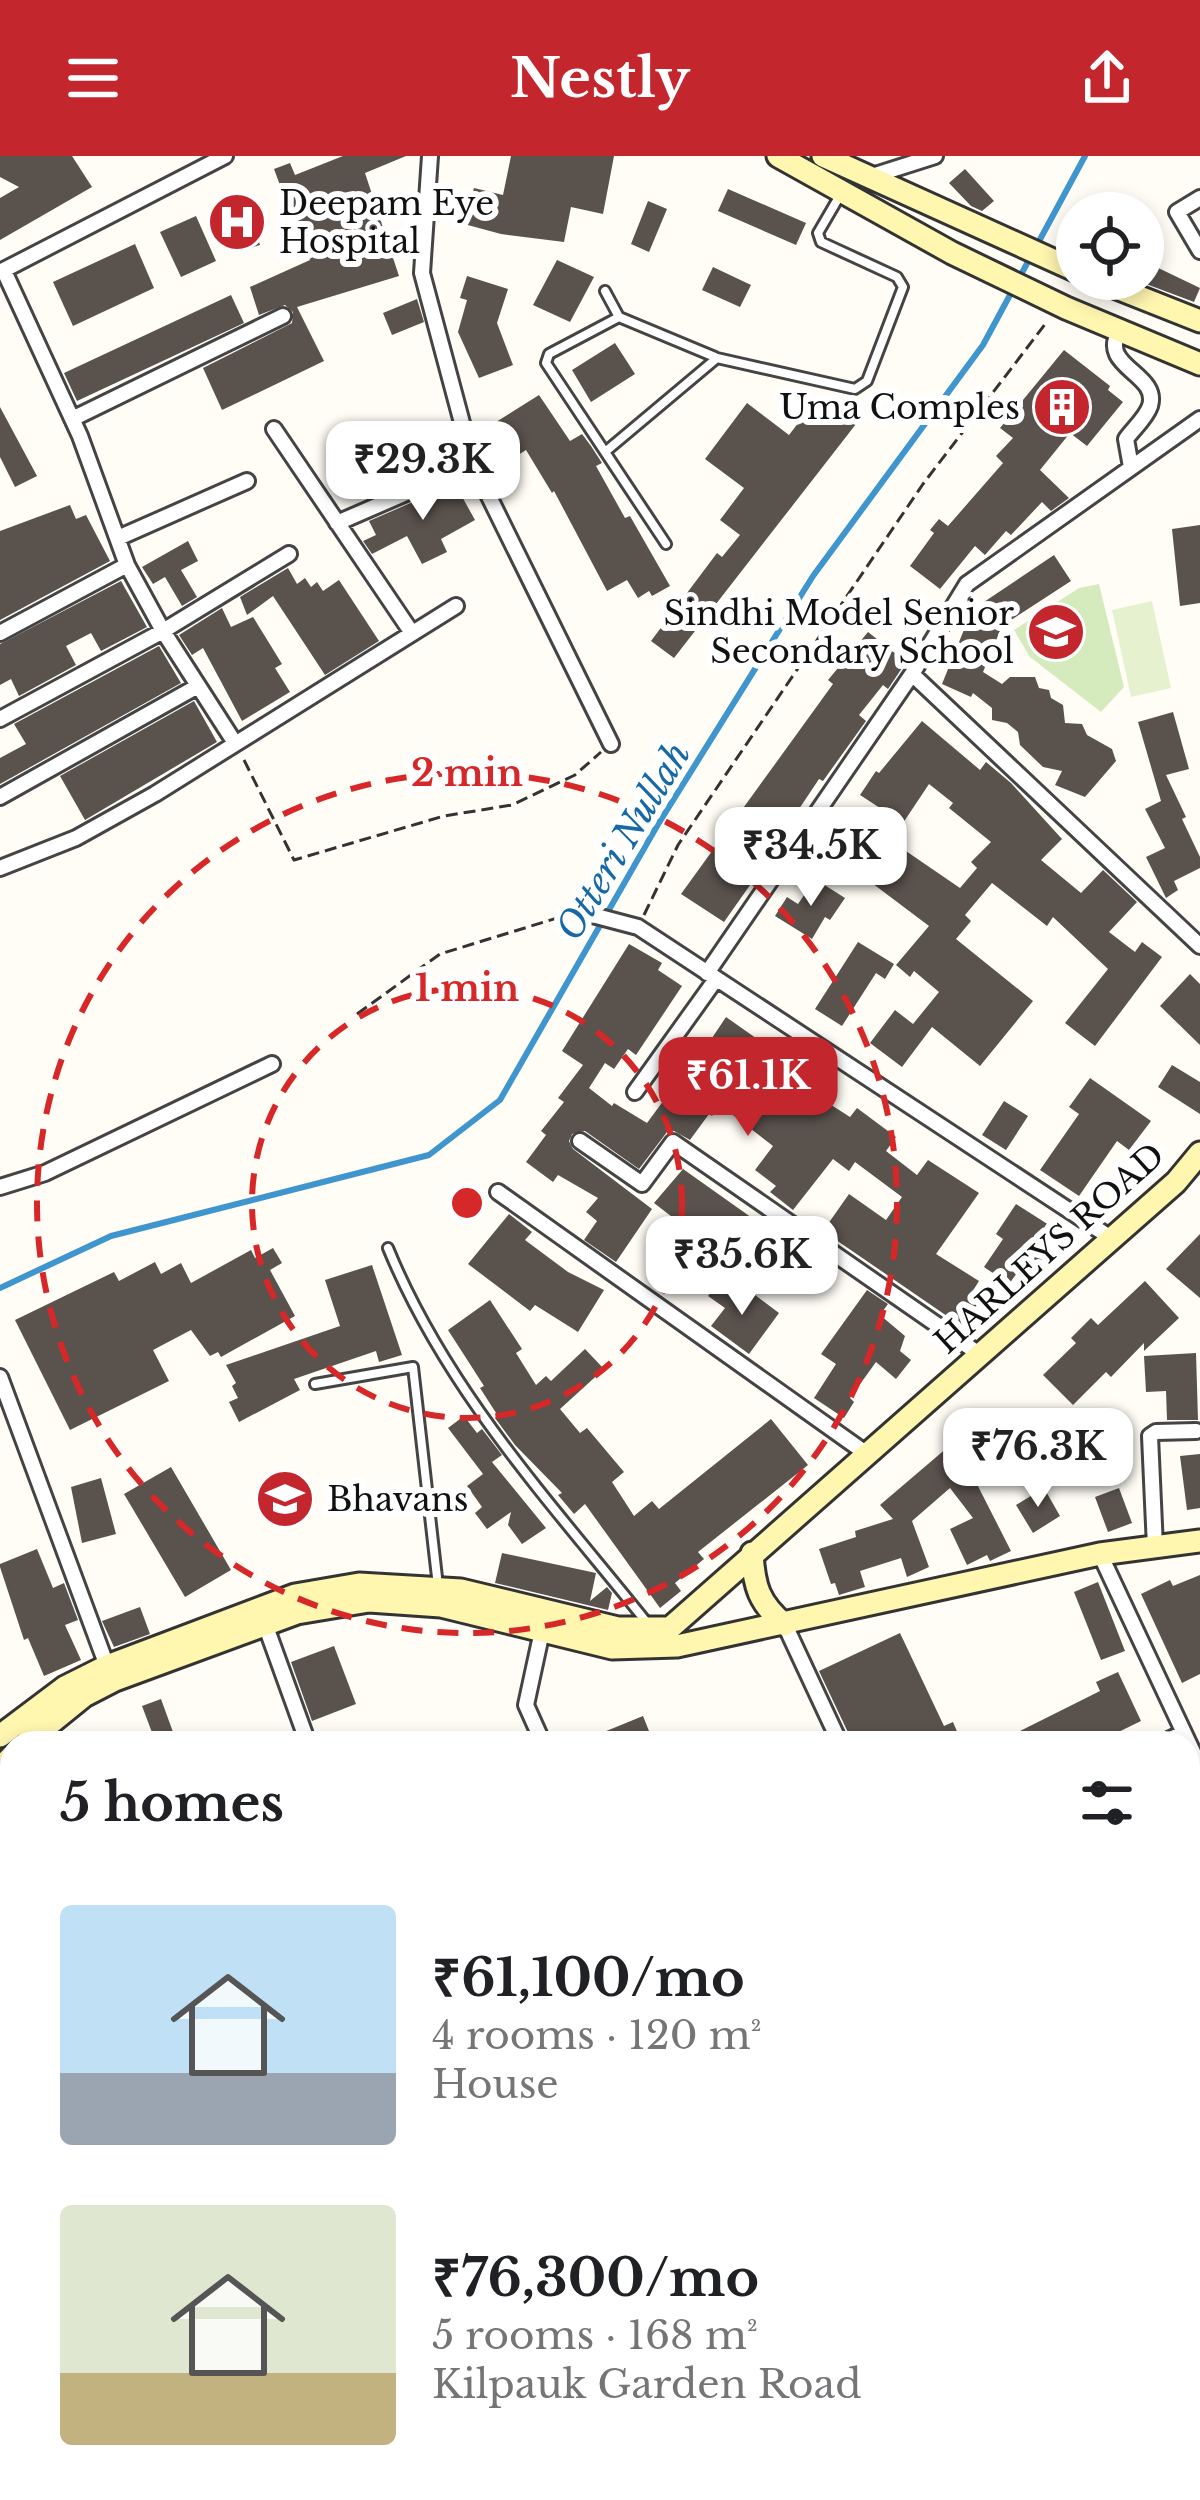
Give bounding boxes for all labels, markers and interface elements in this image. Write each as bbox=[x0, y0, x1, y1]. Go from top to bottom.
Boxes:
icon: menu bbox=[60, 45, 126, 111]
text: Nestly bbox=[510, 45, 690, 112]
icon: share bbox=[1074, 45, 1140, 111]
place label: Deepam Eye Hospital bbox=[279, 183, 494, 262]
hospital icon: Deepam Eye Hospital bbox=[206, 191, 268, 253]
map controls bbox=[1056, 192, 1164, 300]
button: locate bbox=[1056, 192, 1164, 300]
building icon: Uma Comples bbox=[1031, 376, 1093, 438]
place label: Uma Comples bbox=[779, 387, 1020, 428]
pin: ₹29.3K bbox=[325, 421, 521, 523]
text: ₹29.3K bbox=[353, 435, 493, 484]
place label: Sindhi Model Senior Secondary School bbox=[663, 593, 1014, 672]
school or university icon: Sindhi Model Senior Secondary School bbox=[1025, 601, 1087, 663]
water label: Otteri Nullah bbox=[547, 734, 700, 949]
text: 2 min bbox=[411, 751, 523, 796]
pin: ₹34.5K bbox=[713, 807, 909, 909]
text: ₹34.5K bbox=[742, 821, 880, 870]
text: 1 min bbox=[415, 966, 519, 1011]
pin: ₹61.1K bbox=[650, 1037, 846, 1139]
text: ₹61.1K bbox=[686, 1051, 810, 1100]
street label: HARLEYS ROAD bbox=[926, 1134, 1173, 1362]
centre of rings bbox=[446, 1182, 488, 1224]
pin: ₹35.6K bbox=[644, 1216, 840, 1318]
text: ₹35.6K bbox=[673, 1230, 811, 1279]
pin: ₹76.3K bbox=[940, 1408, 1136, 1510]
text: ₹76.3K bbox=[970, 1422, 1106, 1471]
school or university icon: Bhavans bbox=[254, 1468, 316, 1530]
place label: Bhavans bbox=[327, 1479, 468, 1520]
icon: filters bbox=[1074, 1770, 1140, 1836]
text: 5 homes bbox=[60, 1772, 284, 1835]
text: ₹61,100/mo bbox=[432, 1947, 745, 2010]
icon: home bbox=[156, 1953, 300, 2097]
text: 4 rooms · 120 m² bbox=[432, 2011, 762, 2060]
text: House bbox=[432, 2060, 559, 2109]
text: ₹76,300/mo bbox=[432, 2247, 759, 2310]
icon: home bbox=[156, 2253, 300, 2397]
text: 5 rooms · 168 m² bbox=[432, 2311, 758, 2360]
text: Kilpauk Garden Road bbox=[432, 2360, 862, 2409]

